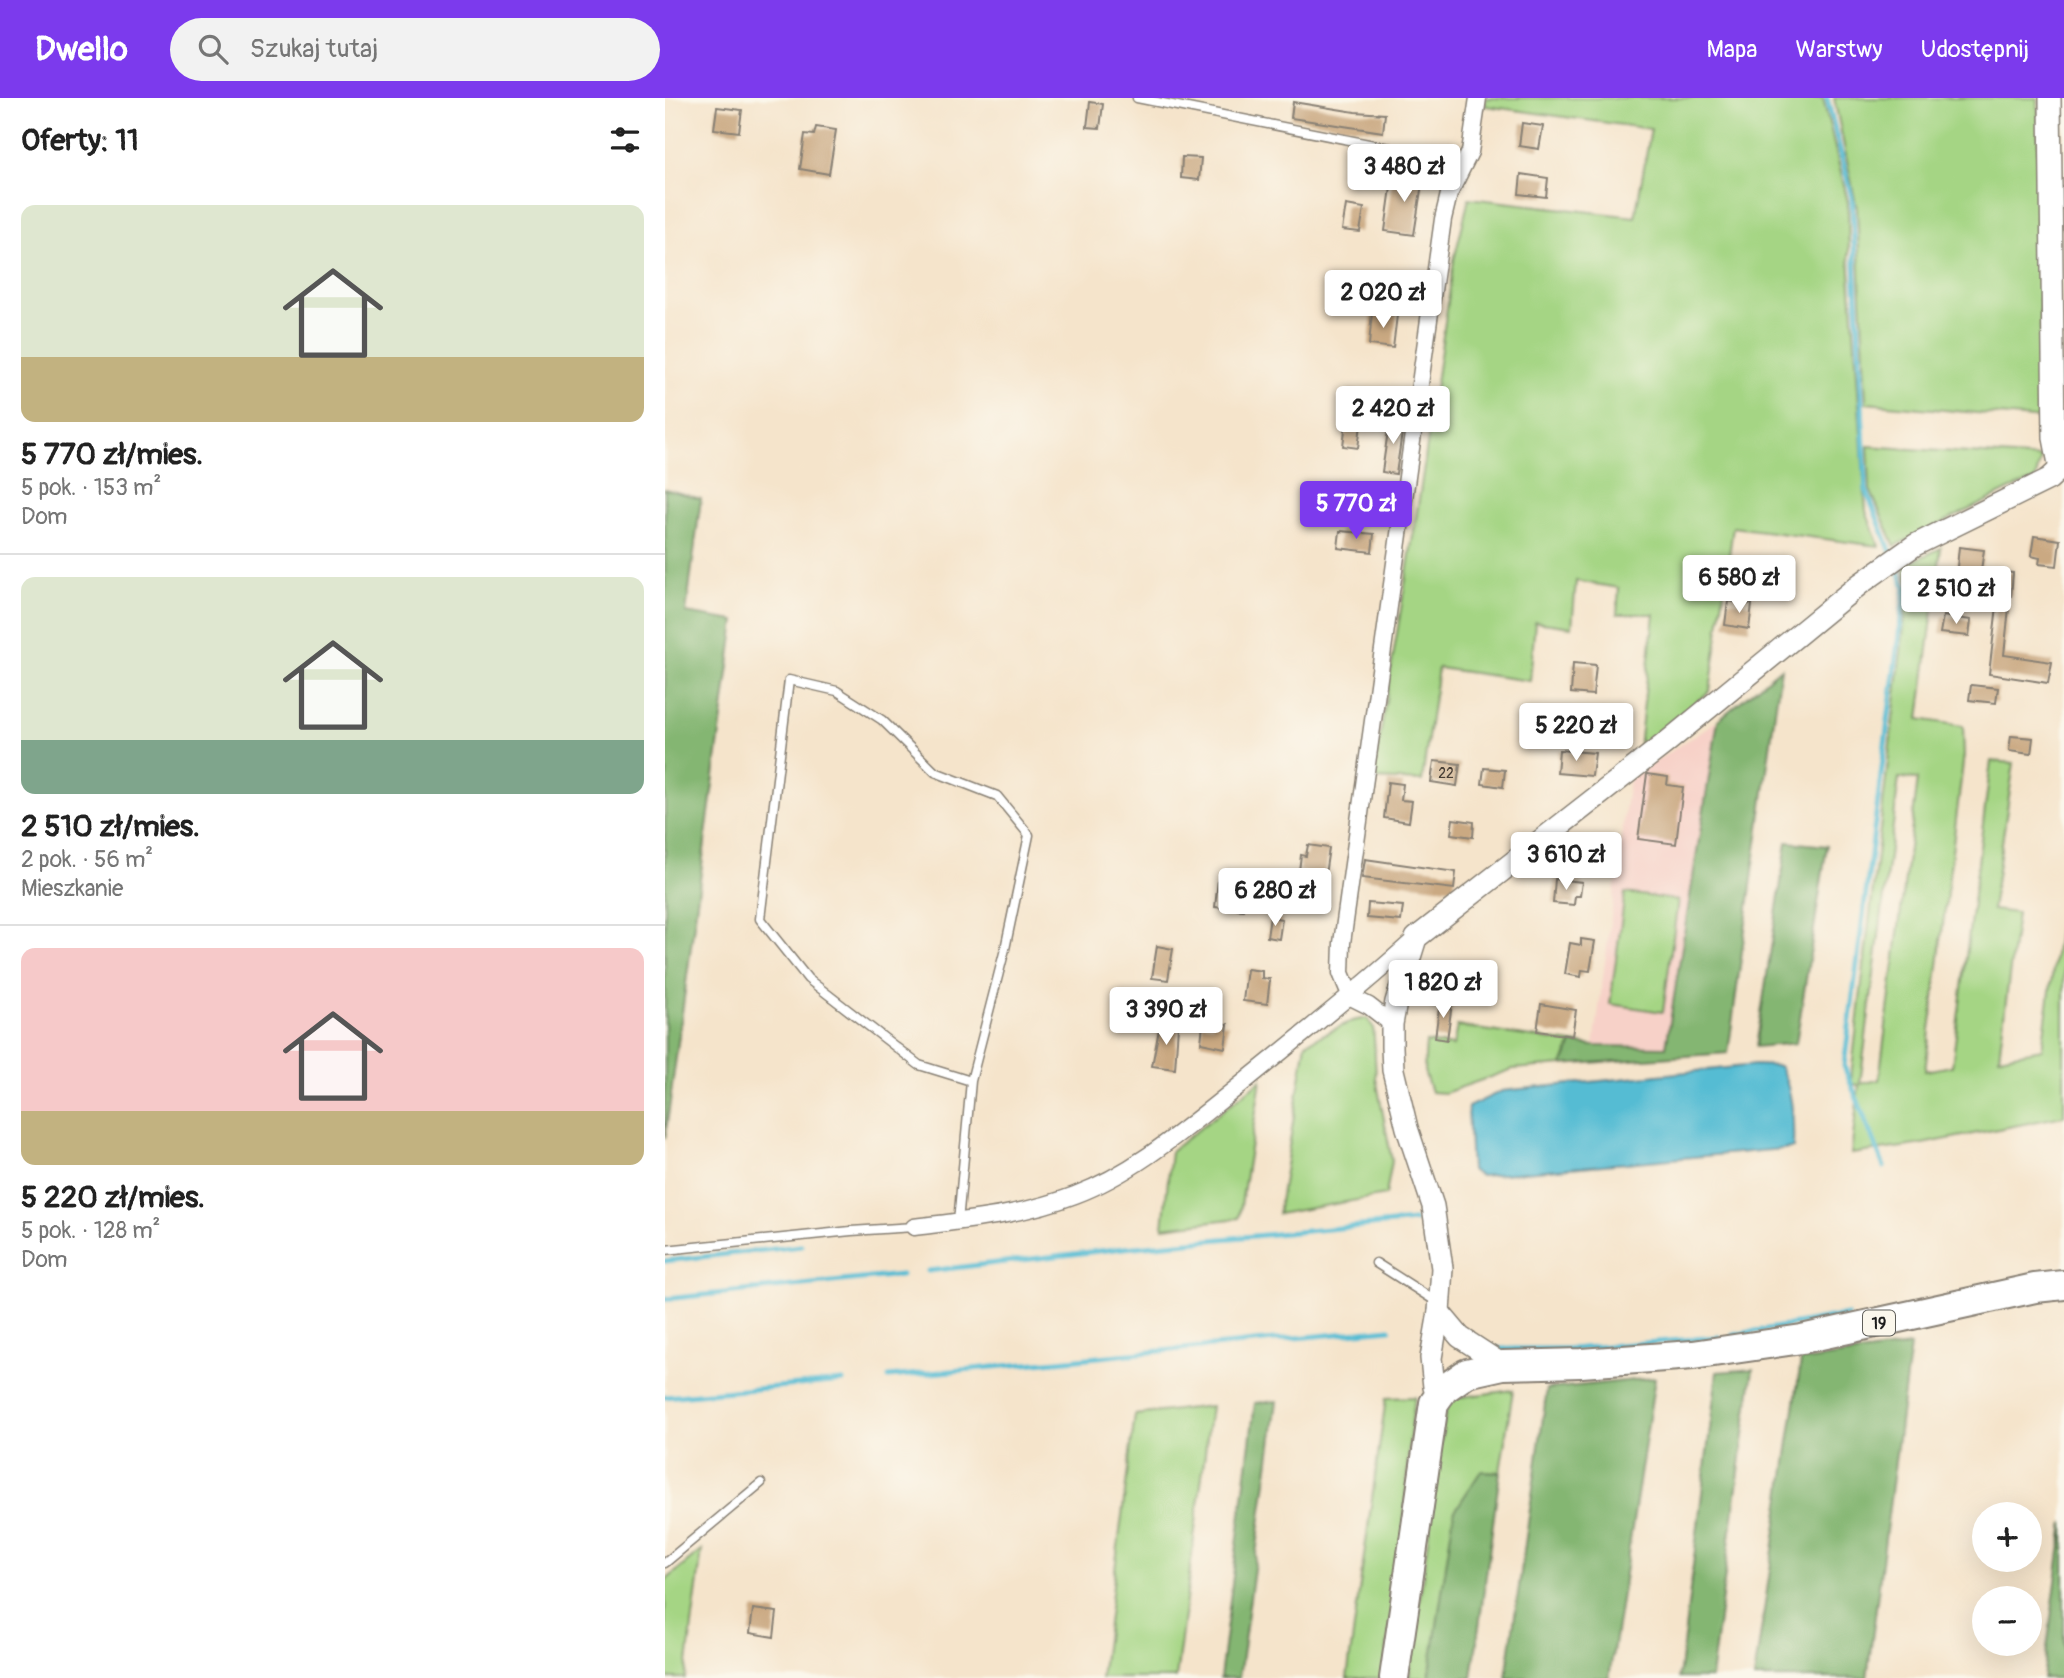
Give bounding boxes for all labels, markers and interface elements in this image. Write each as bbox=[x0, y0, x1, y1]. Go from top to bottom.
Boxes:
search box bbox=[170, 18, 660, 81]
text: Dwello bbox=[35, 29, 128, 70]
icon: search bbox=[194, 30, 232, 68]
text: Szukaj tutaj bbox=[250, 33, 378, 65]
text: Mapa bbox=[1707, 35, 1757, 64]
text: Warstwy bbox=[1795, 35, 1883, 64]
text: Udostępnij bbox=[1921, 35, 2029, 64]
icon: filters bbox=[606, 121, 644, 159]
text: Oferty: 11 bbox=[21, 122, 139, 159]
pin: 3 480 zł bbox=[1332, 144, 1476, 204]
text: 3 480 zł bbox=[1363, 152, 1445, 181]
icon: home bbox=[270, 250, 396, 376]
pin: 2 020 zł bbox=[1311, 271, 1455, 330]
text: 2 020 zł bbox=[1341, 278, 1425, 307]
pin: 2 420 zł bbox=[1321, 386, 1465, 446]
text: 2 420 zł bbox=[1352, 394, 1434, 423]
text: 5 770 zł/mies. bbox=[21, 436, 203, 473]
text: 5 pok. · 153 m² bbox=[21, 473, 161, 502]
pin: 5 770 zł bbox=[1284, 482, 1428, 541]
text: 5 770 zł bbox=[1316, 489, 1396, 518]
text: Dom bbox=[21, 502, 68, 531]
pin: 6 580 zł bbox=[1667, 556, 1811, 615]
text: 6 580 zł bbox=[1699, 563, 1779, 592]
pin: 2 510 zł bbox=[1884, 566, 2028, 626]
text: 2 510 zł bbox=[1917, 574, 1995, 603]
icon: home bbox=[270, 622, 396, 748]
pin: 5 220 zł bbox=[1504, 704, 1648, 763]
text: 5 220 zł bbox=[1535, 711, 1617, 740]
house number: 22 bbox=[1438, 765, 1454, 782]
text: 2 510 zł/mies. bbox=[21, 808, 200, 845]
pin: 3 610 zł bbox=[1494, 832, 1638, 892]
text: 3 610 zł bbox=[1527, 840, 1605, 869]
text: 2 pok. · 56 m² bbox=[21, 845, 153, 874]
pin: 6 280 zł bbox=[1203, 868, 1347, 928]
text: Mieszkanie bbox=[21, 874, 123, 903]
text: 6 280 zł bbox=[1234, 876, 1316, 905]
pin: 1 820 zł bbox=[1371, 960, 1515, 1020]
text: 1 820 zł bbox=[1405, 968, 1481, 997]
pin: 3 390 zł bbox=[1094, 988, 1238, 1047]
icon: home bbox=[270, 993, 396, 1119]
text: 3 390 zł bbox=[1126, 995, 1206, 1024]
text: 5 220 zł/mies. bbox=[21, 1179, 205, 1216]
text: 5 pok. · 128 m² bbox=[21, 1216, 160, 1245]
text: Dom bbox=[21, 1245, 68, 1274]
road number: 19 bbox=[1863, 1310, 1895, 1336]
map controls bbox=[1972, 1502, 2042, 1656]
button: + bbox=[1972, 1502, 2042, 1572]
button: − bbox=[1972, 1586, 2042, 1656]

